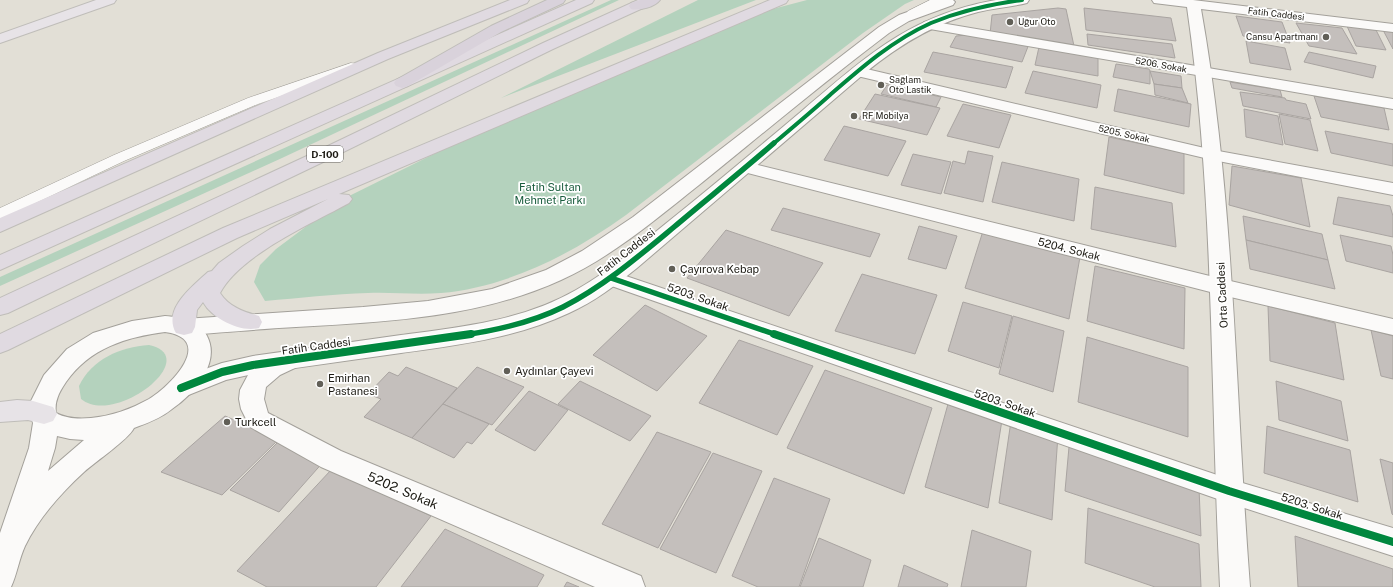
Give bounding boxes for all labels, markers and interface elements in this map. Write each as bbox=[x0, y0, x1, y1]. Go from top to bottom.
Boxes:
street label: Fatih Caddesi bbox=[1247, 5, 1305, 22]
place label: Uğur Oto bbox=[1018, 16, 1056, 27]
marker: Uğur Oto bbox=[1005, 17, 1015, 27]
place label: Cansu Apartmanı bbox=[1246, 31, 1318, 42]
marker: Cansu Apartmanı bbox=[1321, 32, 1331, 42]
street label: 5206. Sokak bbox=[1134, 55, 1188, 74]
place label: Sağlam Oto Lastik bbox=[889, 74, 931, 95]
marker: Sağlam Oto Lastik bbox=[876, 80, 886, 90]
place label: RF Mobilya bbox=[862, 110, 909, 121]
marker: RF Mobilya bbox=[849, 111, 859, 121]
street label: 5205. Sokak bbox=[1097, 122, 1151, 145]
road number: D-100 bbox=[307, 146, 343, 162]
park label: Fatih Sultan Mehmet Parkı bbox=[515, 181, 585, 206]
street label: Fatih Caddesi bbox=[595, 226, 657, 278]
street label: 5204. Sokak bbox=[1036, 235, 1102, 263]
street label: Orta Caddesi bbox=[1214, 262, 1230, 328]
place label: Çayırova Kebap bbox=[680, 263, 760, 276]
marker: Çayırova Kebap bbox=[667, 264, 677, 274]
street label: 5203. Sokak bbox=[666, 281, 730, 313]
street label: Fatih Caddesi bbox=[281, 335, 351, 357]
place label: Aydınlar Çayevi bbox=[515, 365, 594, 378]
marker: Aydınlar Çayevi bbox=[502, 366, 512, 376]
place label: Emirhan Pastanesi bbox=[328, 372, 378, 397]
marker: Emirhan Pastanesi bbox=[315, 379, 325, 389]
street label: 5203. Sokak bbox=[973, 387, 1037, 419]
place label: Turkcell bbox=[235, 416, 276, 428]
marker: Turkcell bbox=[222, 417, 232, 427]
street label: 5202. Sokak bbox=[365, 469, 440, 512]
street label: 5203. Sokak bbox=[1280, 490, 1344, 522]

